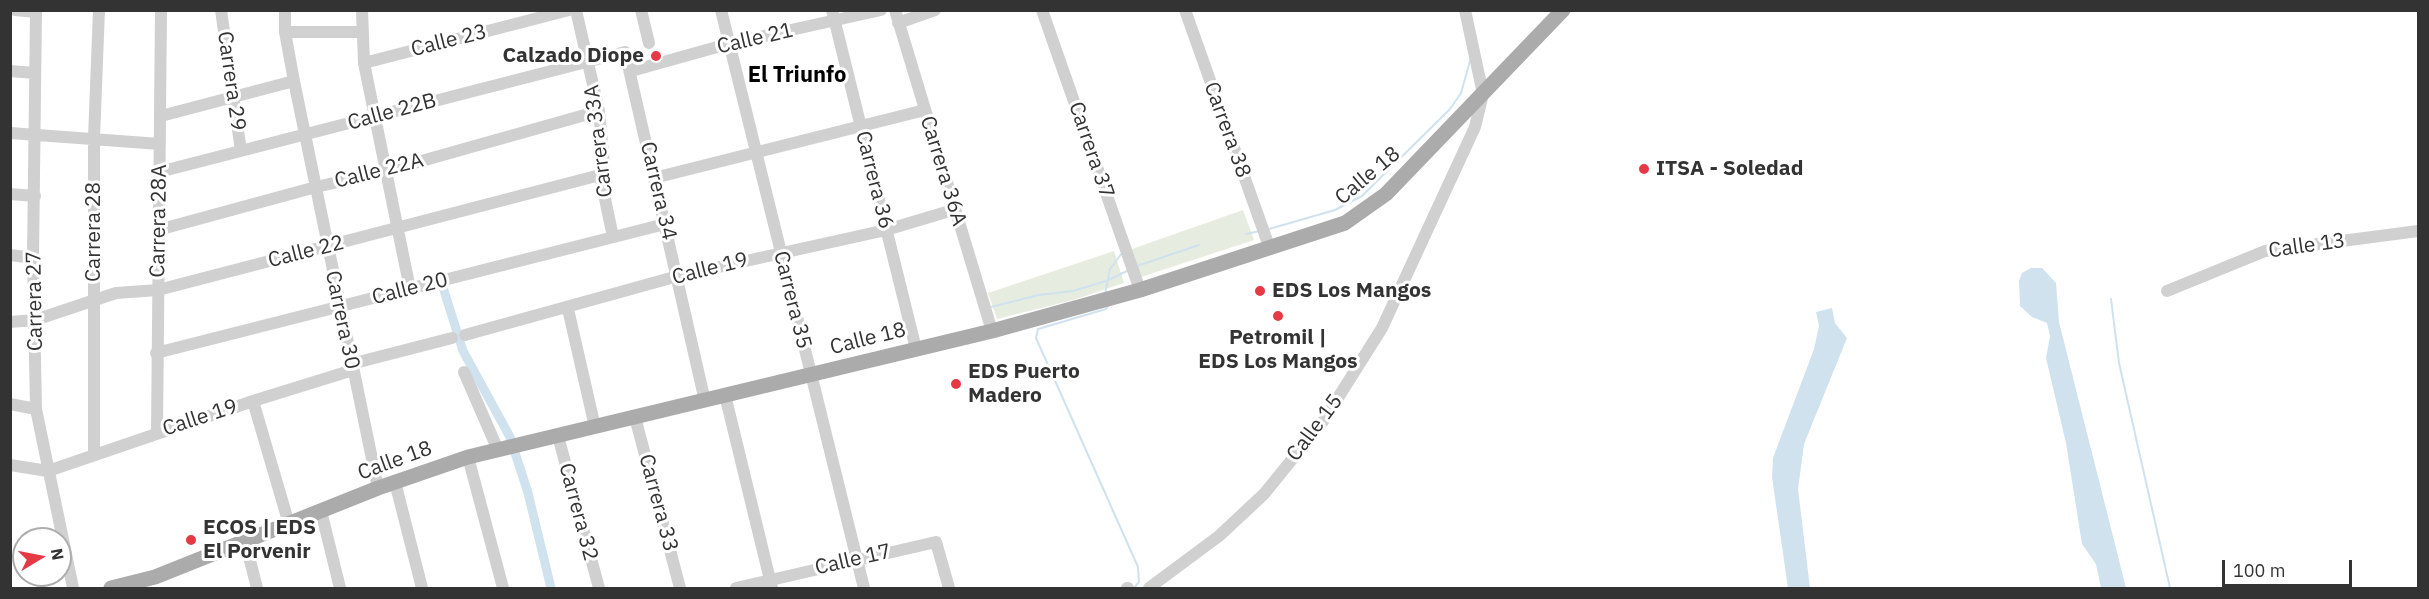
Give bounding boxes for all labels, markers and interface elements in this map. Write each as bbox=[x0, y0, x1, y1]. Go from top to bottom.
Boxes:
street label: Calle 21 bbox=[715, 18, 795, 60]
street label: Calle 23 bbox=[408, 19, 490, 63]
street label: Carrera 29 bbox=[212, 30, 250, 132]
place label: Calzado Diope bbox=[502, 43, 644, 69]
marker: Calzado Diope bbox=[649, 49, 663, 63]
district label: El Triunfo bbox=[748, 63, 846, 89]
street label: Carrera 38 bbox=[1198, 79, 1256, 181]
street label: Carrera 33A bbox=[580, 83, 618, 199]
street label: Calle 22B bbox=[345, 88, 439, 136]
street label: Carrera 37 bbox=[1063, 99, 1119, 201]
street label: Carrera 36A bbox=[914, 113, 972, 229]
street label: Carrera 36 bbox=[850, 128, 898, 232]
street label: Carrera 34 bbox=[634, 139, 682, 243]
street label: Calle 18 bbox=[1330, 142, 1406, 210]
street label: Calle 22A bbox=[332, 148, 426, 194]
place label: ITSA - Soledad bbox=[1656, 156, 1803, 182]
marker: ITSA - Soledad bbox=[1637, 162, 1651, 176]
street label: Carrera 28A bbox=[145, 164, 173, 278]
street label: Carrera 28 bbox=[81, 182, 107, 282]
street label: Calle 13 bbox=[2267, 228, 2347, 264]
street label: Calle 22 bbox=[265, 230, 347, 274]
street label: Calle 19 bbox=[669, 247, 751, 291]
street label: Carrera 35 bbox=[768, 248, 816, 352]
street label: Carrera 27 bbox=[22, 251, 48, 351]
street label: Calle 20 bbox=[369, 267, 451, 311]
street label: Carrera 30 bbox=[319, 268, 365, 372]
place label: EDS Los Mangos bbox=[1272, 278, 1431, 304]
marker: EDS Los Mangos bbox=[1253, 284, 1267, 298]
marker: Petromil | EDS Los Mangos bbox=[1271, 309, 1285, 323]
street label: Calle 18 bbox=[827, 317, 909, 361]
place label: Petromil | EDS Los Mangos bbox=[1198, 325, 1358, 375]
place label: EDS Puerto Madero bbox=[968, 359, 1080, 409]
marker: EDS Puerto Madero bbox=[949, 377, 963, 391]
street label: Calle 15 bbox=[1282, 390, 1348, 466]
street label: Calle 19 bbox=[159, 394, 241, 442]
street label: Calle 18 bbox=[354, 436, 436, 486]
street label: Carrera 33 bbox=[633, 451, 683, 555]
street label: Carrera 32 bbox=[553, 460, 603, 564]
place label: ECOS | EDS El Porvenir bbox=[203, 515, 316, 565]
north arrow bbox=[12, 527, 72, 587]
marker: ECOS | EDS El Porvenir bbox=[184, 533, 198, 547]
street label: Calle 17 bbox=[813, 539, 893, 581]
text: N bbox=[47, 547, 69, 562]
scale bar bbox=[2225, 548, 2356, 586]
text: 100 m bbox=[2233, 559, 2285, 582]

